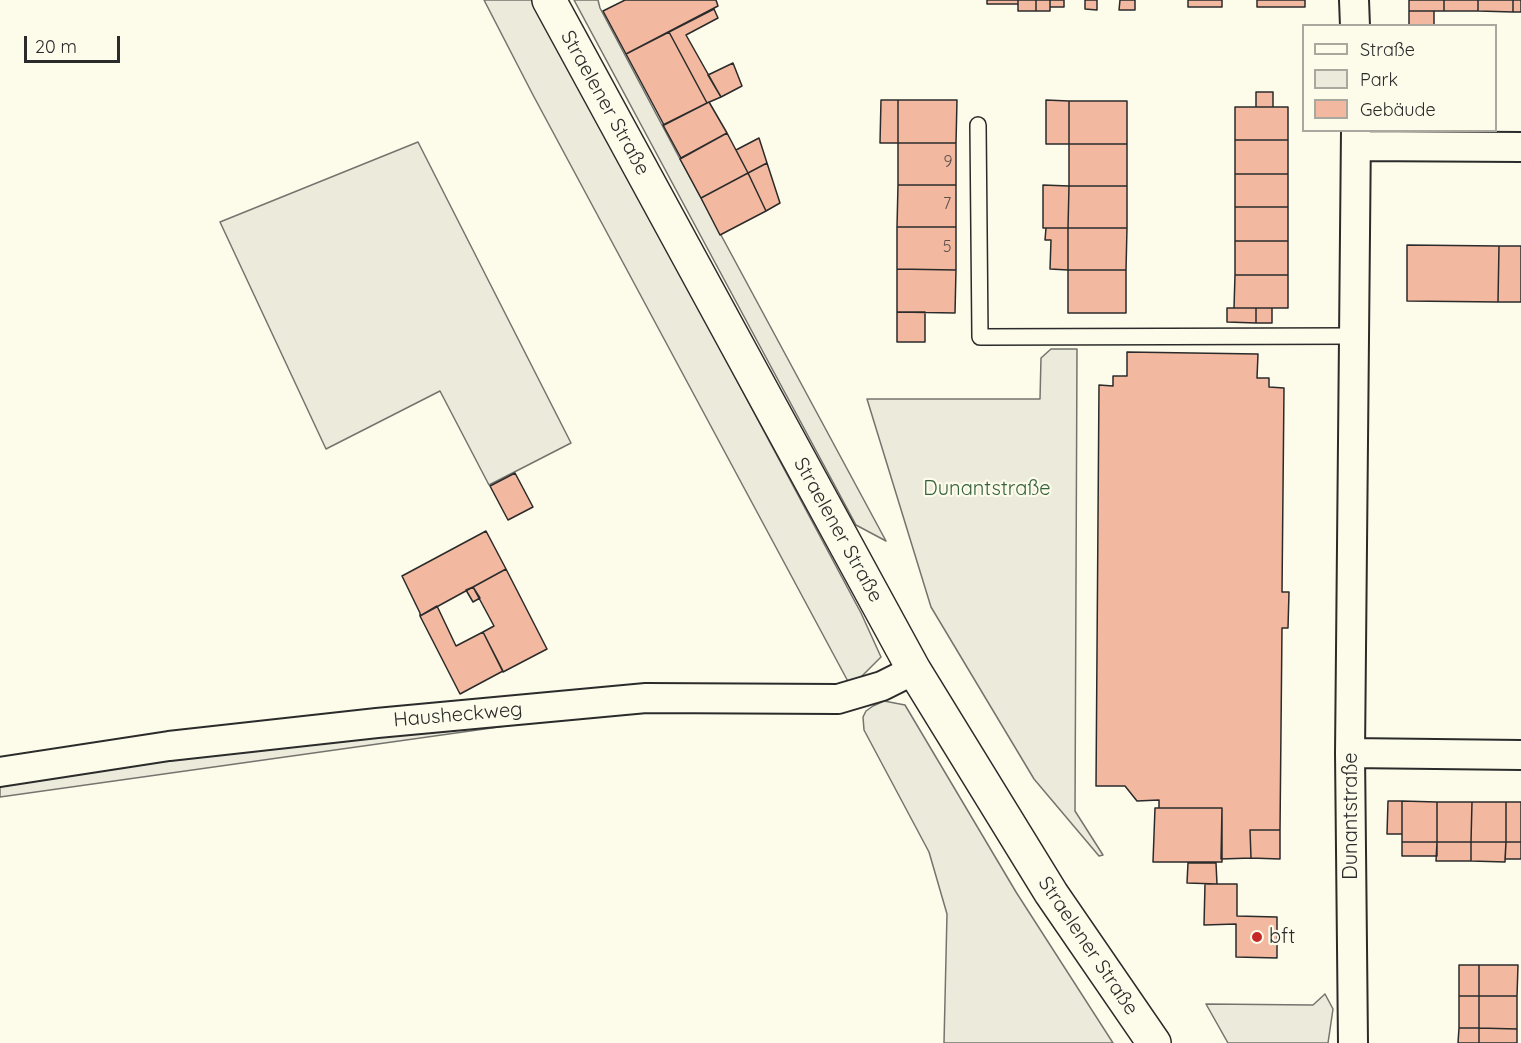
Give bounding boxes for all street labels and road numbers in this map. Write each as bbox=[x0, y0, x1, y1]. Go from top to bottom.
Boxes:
street label: Straelener Straße bbox=[555, 26, 655, 180]
street label: Straelener Straße bbox=[788, 453, 888, 607]
street label: Hausheckweg bbox=[392, 697, 524, 733]
street label: Dunantstraße bbox=[1339, 752, 1363, 880]
street label: Straelener Straße bbox=[1033, 872, 1143, 1020]

